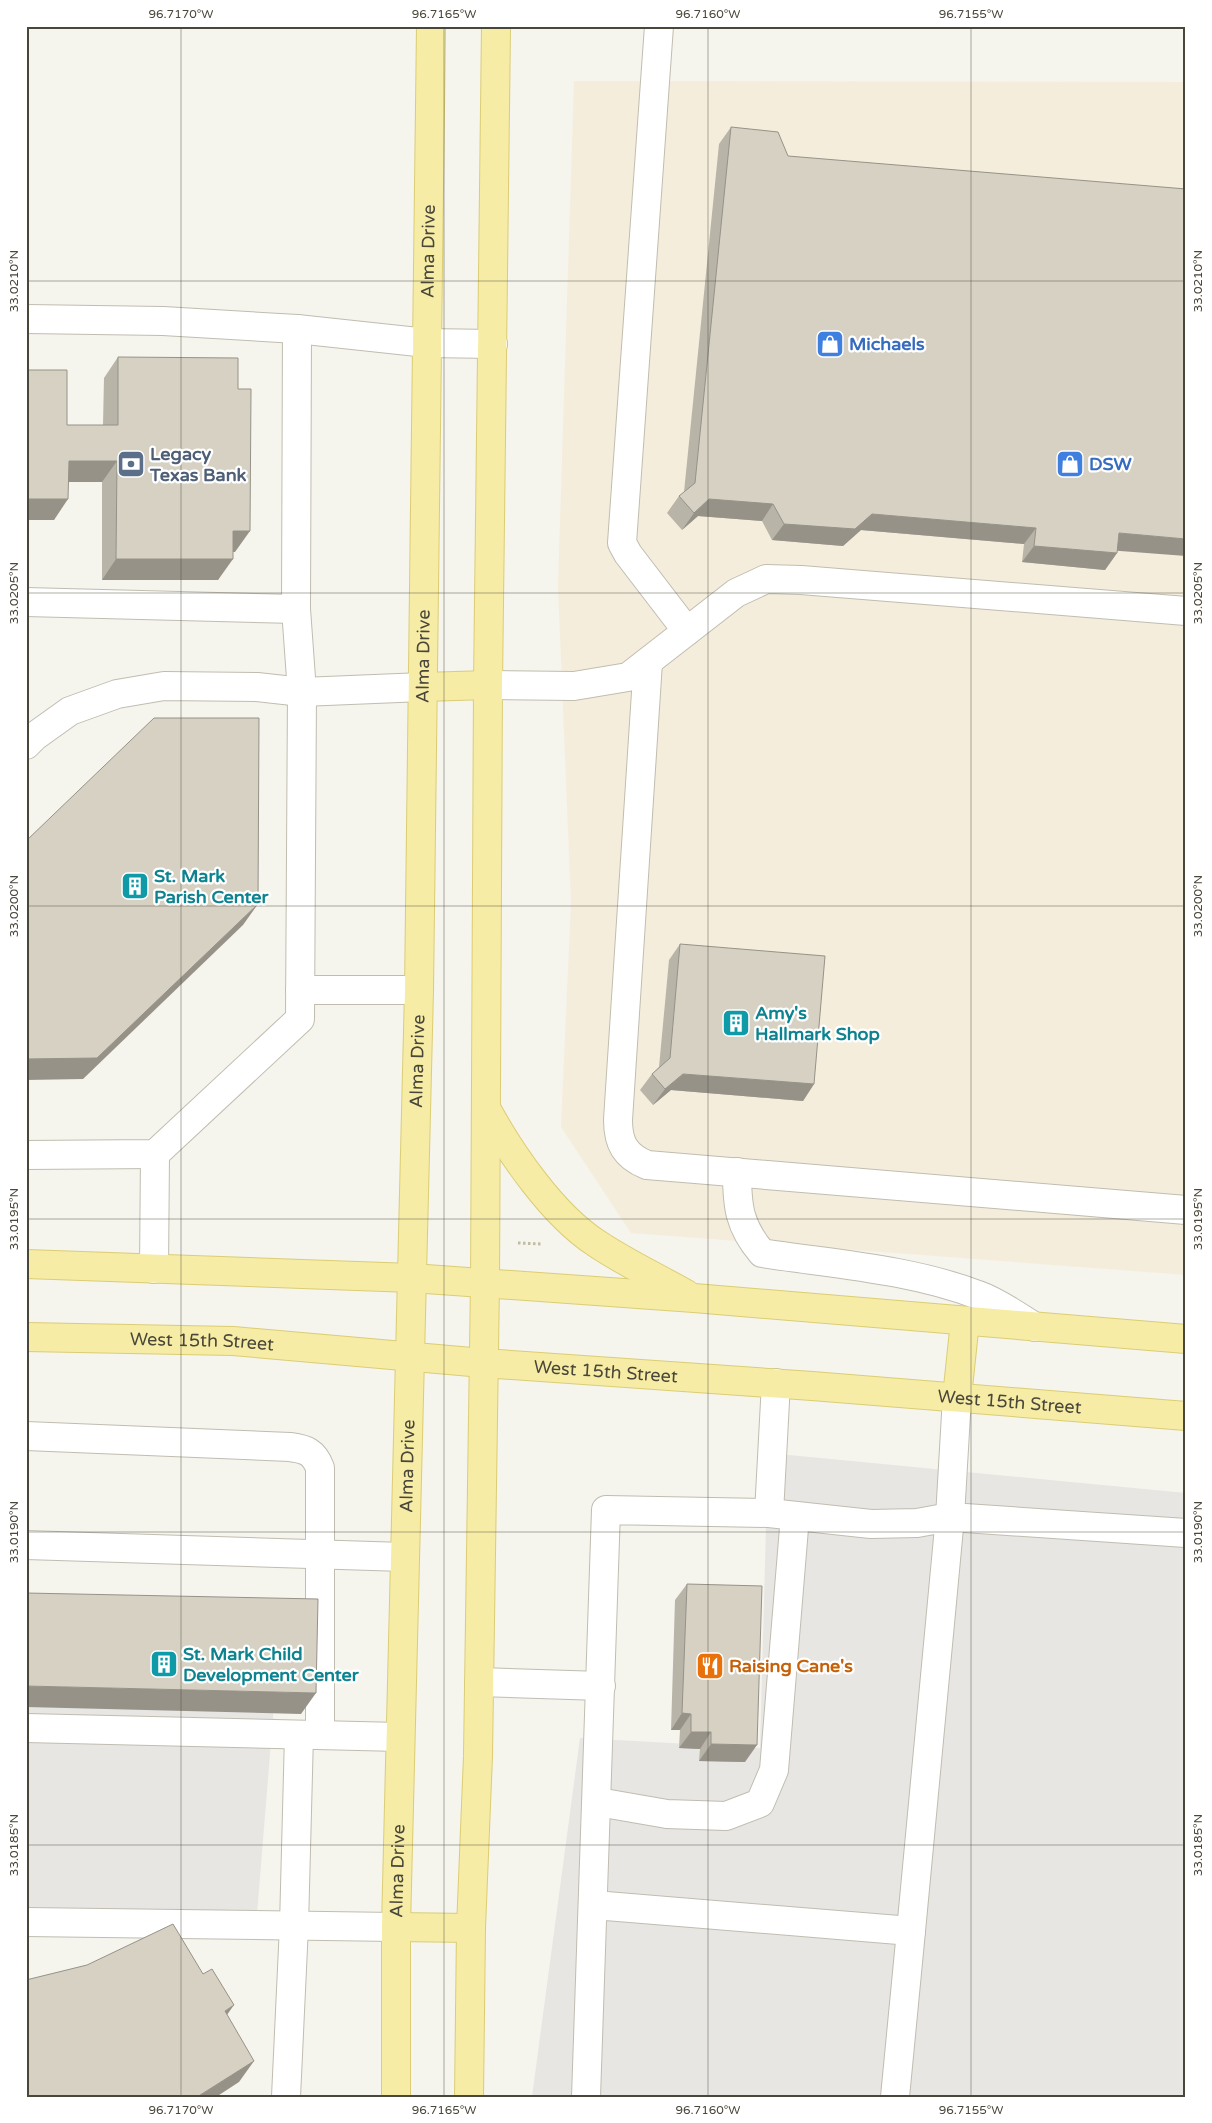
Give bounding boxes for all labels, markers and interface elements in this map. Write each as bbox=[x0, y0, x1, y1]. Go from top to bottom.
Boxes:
text: 96.7170°W bbox=[149, 7, 213, 21]
text: 96.7165°W bbox=[412, 7, 476, 21]
text: 96.7160°W bbox=[676, 7, 740, 21]
text: 96.7155°W bbox=[939, 7, 1003, 21]
street label: Alma Drive bbox=[417, 204, 440, 298]
text: 33.0210°N bbox=[7, 250, 21, 312]
text: 33.0210°N bbox=[1191, 250, 1205, 312]
shop icon: Michaels bbox=[815, 329, 845, 359]
place label: Michaels bbox=[849, 333, 925, 355]
place label: Legacy Texas Bank bbox=[149, 443, 247, 486]
bank icon: Legacy Texas Bank bbox=[116, 449, 146, 479]
shop icon: DSW bbox=[1055, 449, 1085, 479]
place label: DSW bbox=[1089, 453, 1133, 475]
text: 33.0205°N bbox=[7, 562, 21, 624]
text: 33.0205°N bbox=[1191, 562, 1205, 624]
street label: Alma Drive bbox=[412, 609, 435, 703]
place label: St. Mark Parish Center bbox=[154, 865, 269, 908]
building icon: St. Mark Parish Center bbox=[120, 871, 150, 901]
text: 33.0200°N bbox=[7, 875, 21, 937]
text: 33.0200°N bbox=[1191, 875, 1205, 937]
place label: Amy's Hallmark Shop bbox=[755, 1002, 880, 1045]
building icon: Amy's Hallmark Shop bbox=[721, 1008, 751, 1038]
street label: Alma Drive bbox=[405, 1014, 429, 1108]
text: 33.0195°N bbox=[7, 1188, 21, 1250]
text: 33.0195°N bbox=[1191, 1188, 1205, 1250]
street label: West 15th Street bbox=[130, 1328, 275, 1356]
street label: West 15th Street bbox=[533, 1356, 679, 1388]
street label: West 15th Street bbox=[937, 1385, 1083, 1419]
street label: Alma Drive bbox=[395, 1419, 419, 1513]
text: 33.0190°N bbox=[7, 1501, 21, 1563]
text: 33.0190°N bbox=[1191, 1501, 1205, 1563]
place label: St. Mark Child Development Center bbox=[183, 1643, 360, 1686]
building icon: St. Mark Child Development Center bbox=[149, 1649, 179, 1679]
restaurant icon: Raising Cane's bbox=[695, 1651, 725, 1681]
place label: Raising Cane's bbox=[729, 1655, 853, 1677]
text: 33.0185°N bbox=[7, 1814, 21, 1876]
text: 33.0185°N bbox=[1191, 1814, 1205, 1876]
street label: Alma Drive bbox=[385, 1824, 410, 1918]
text: 96.7170°W bbox=[149, 2103, 213, 2117]
text: 96.7165°W bbox=[412, 2103, 476, 2117]
text: 96.7160°W bbox=[676, 2103, 740, 2117]
text: 96.7155°W bbox=[939, 2103, 1003, 2117]

